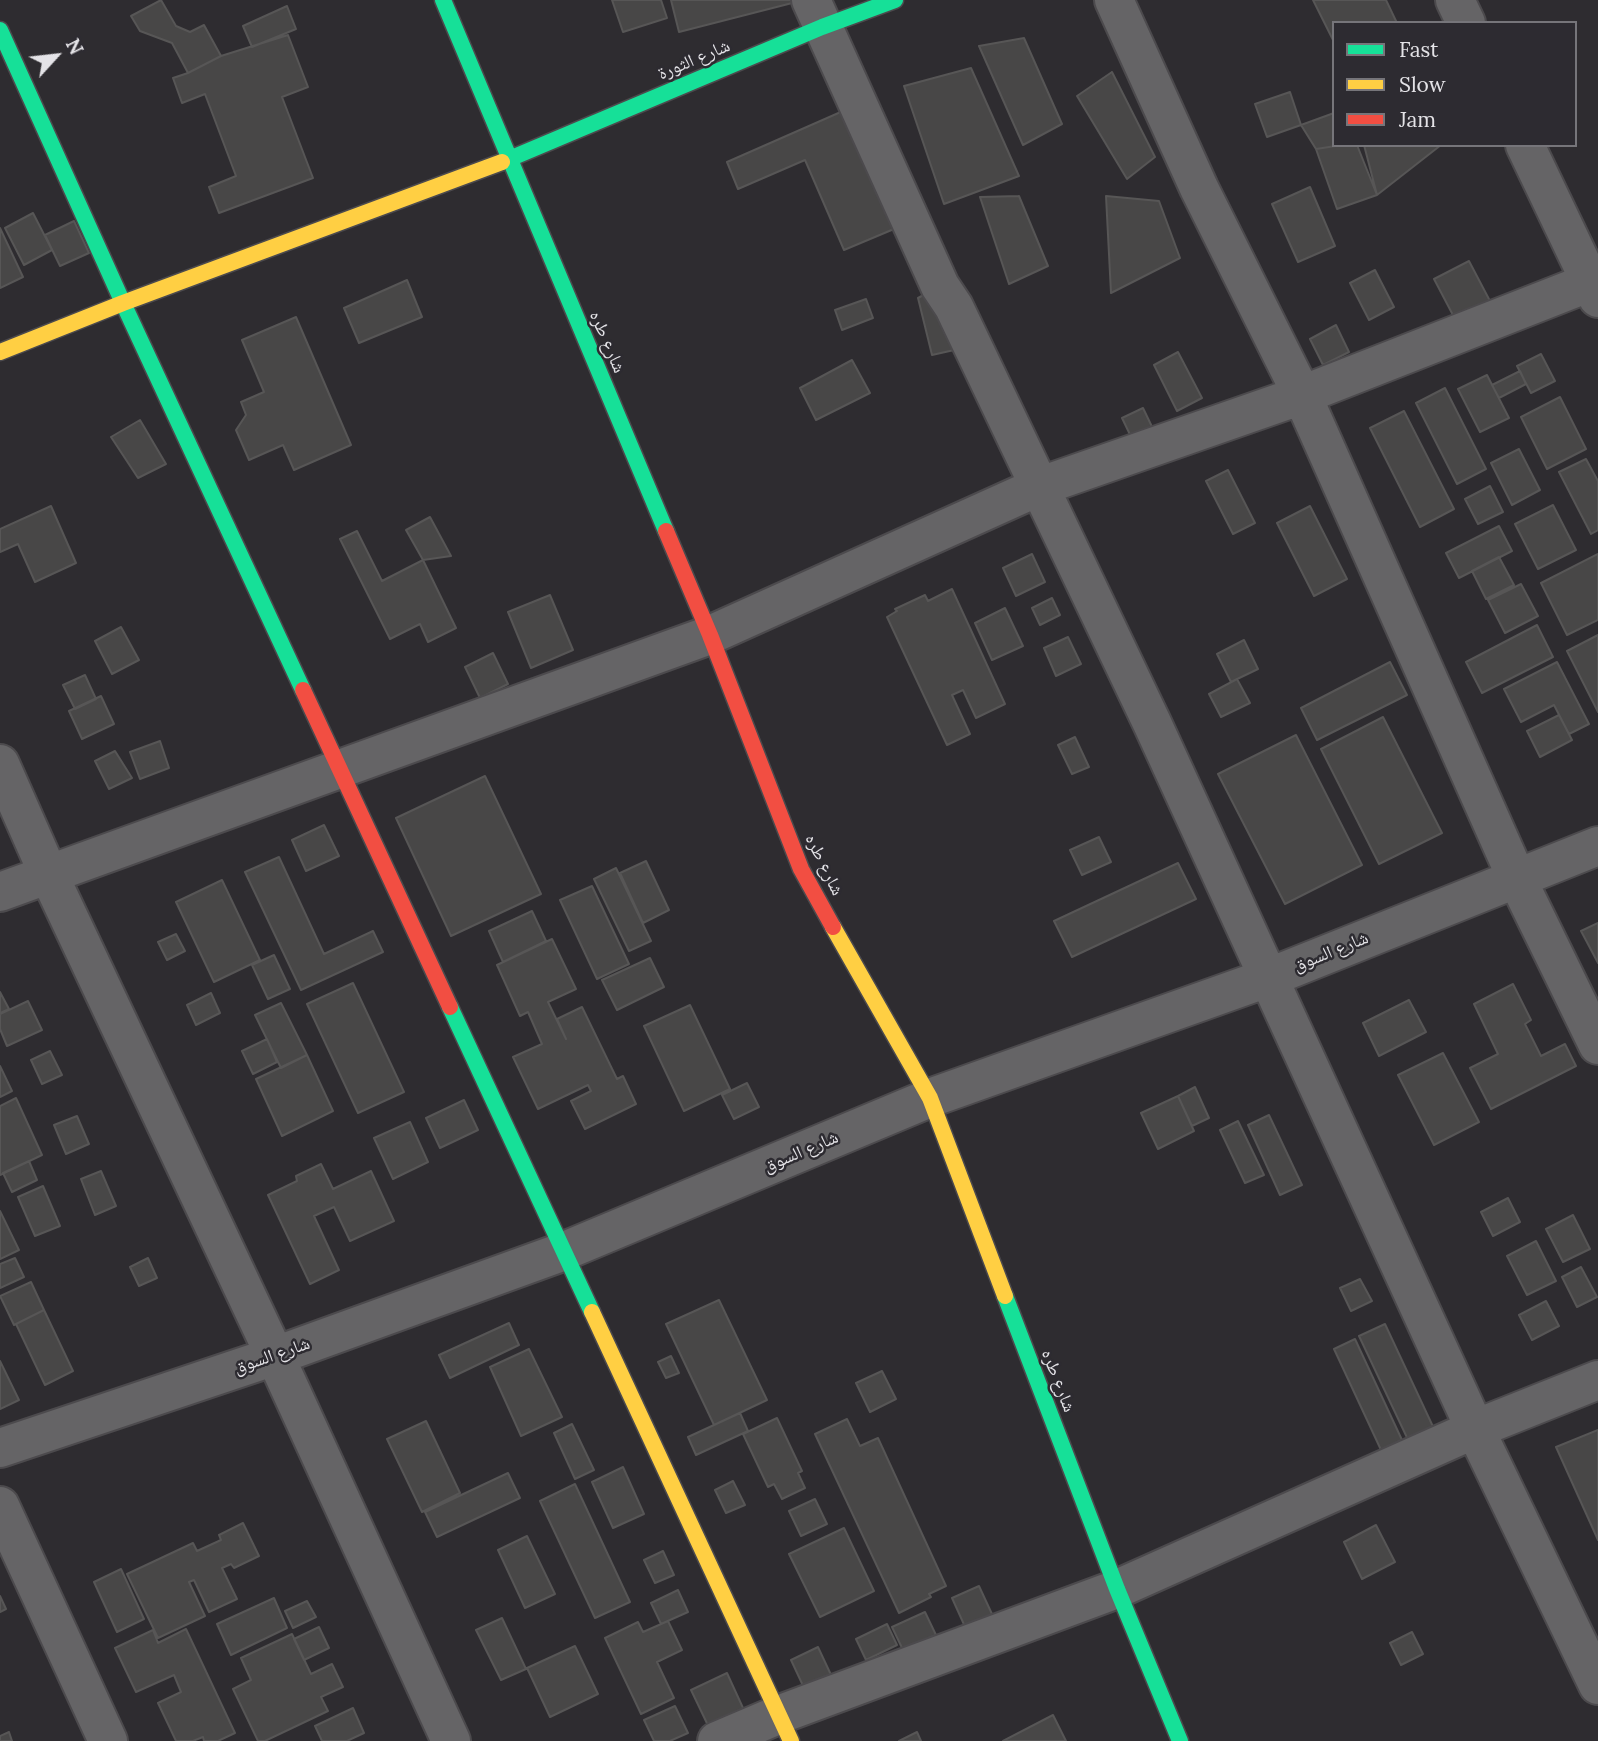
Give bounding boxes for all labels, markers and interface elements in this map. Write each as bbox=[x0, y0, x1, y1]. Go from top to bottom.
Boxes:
north arrow bbox=[21, 21, 91, 91]
legend bbox=[1332, 21, 1577, 147]
text: N bbox=[61, 34, 89, 58]
street label: شارع الثورة bbox=[655, 35, 733, 85]
text: Fast bbox=[1399, 36, 1438, 63]
text: Slow bbox=[1399, 71, 1446, 98]
text: Jam bbox=[1399, 106, 1436, 133]
street label: شارع طره bbox=[584, 308, 630, 376]
street label: شارع طره bbox=[800, 831, 848, 899]
street label: شارع السوق bbox=[1290, 927, 1372, 977]
street label: شارع السوق bbox=[760, 1127, 842, 1177]
street label: شارع السوق bbox=[231, 1333, 313, 1379]
street label: شارع طره bbox=[1036, 1347, 1080, 1415]

